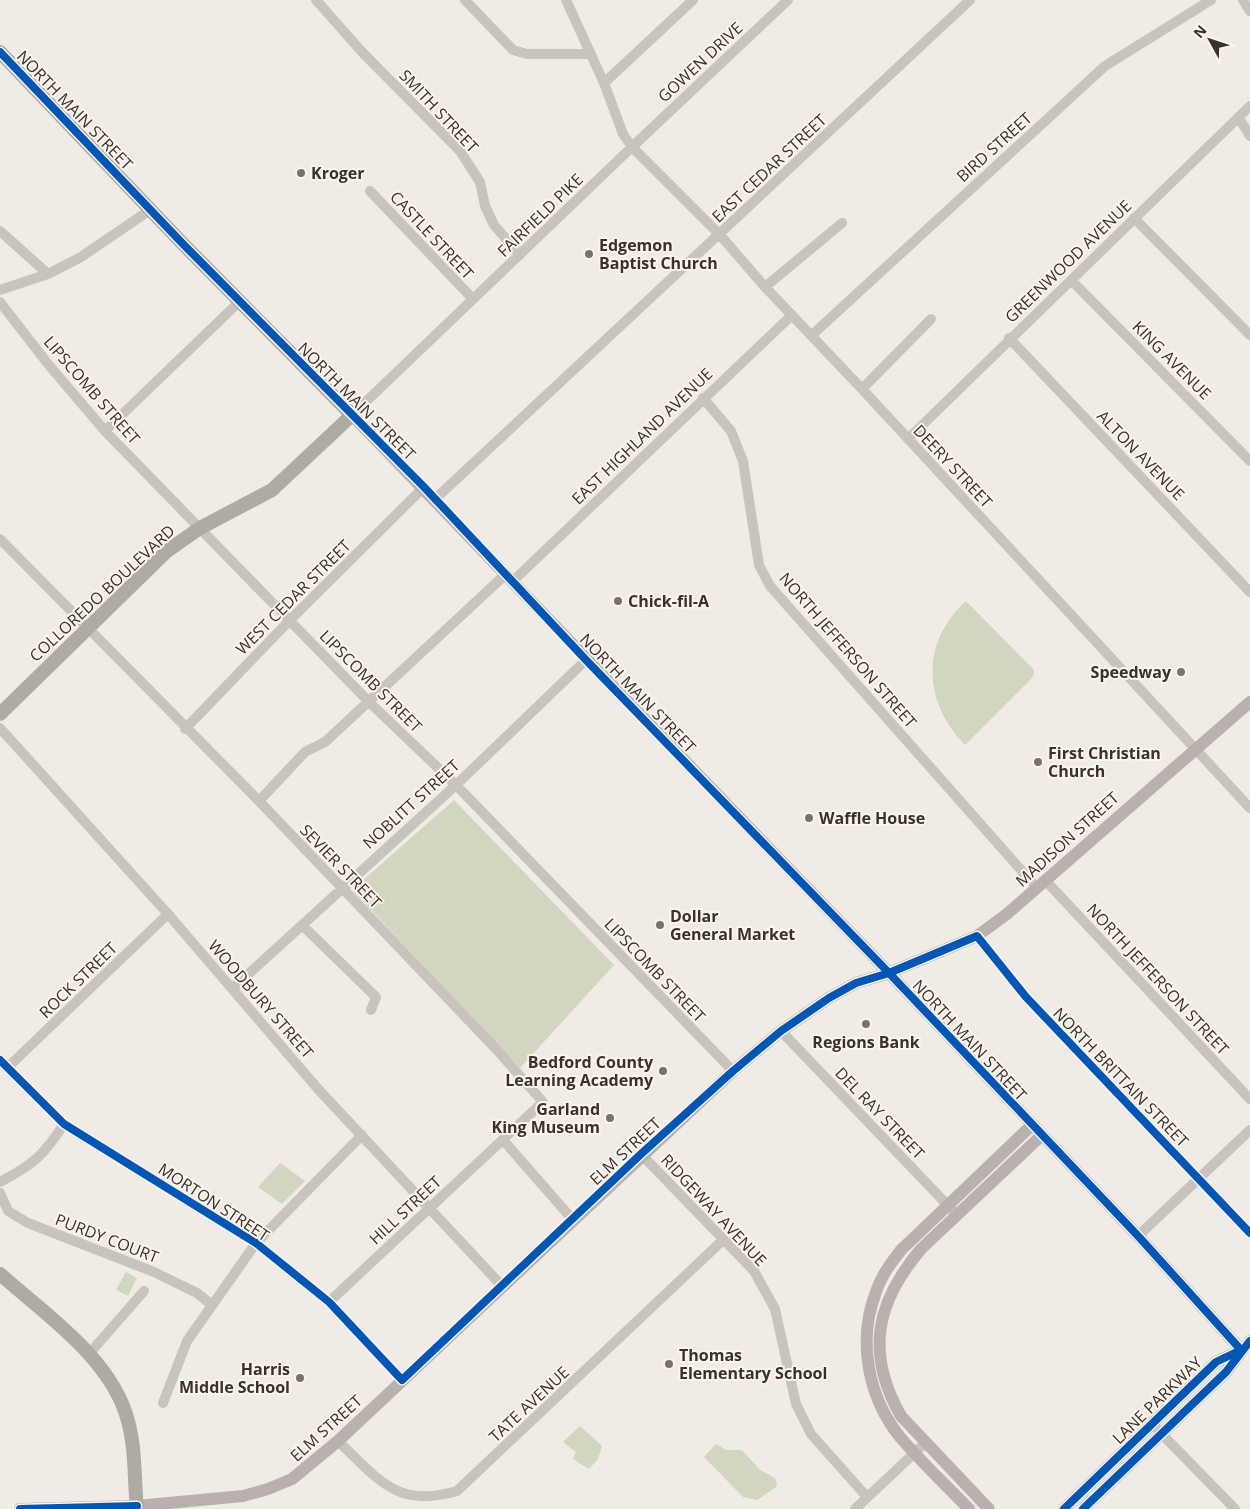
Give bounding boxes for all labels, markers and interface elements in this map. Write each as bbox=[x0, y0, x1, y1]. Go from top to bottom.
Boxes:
north arrow bbox=[1185, 15, 1235, 65]
street label: GOWEN DRIVE bbox=[653, 17, 747, 107]
text: N bbox=[1189, 21, 1211, 42]
street label: NORTH MAIN STREET bbox=[12, 45, 138, 175]
street label: SMITH STREET bbox=[395, 65, 483, 158]
street label: BIRD STREET bbox=[952, 107, 1037, 187]
street label: EAST CEDAR STREET bbox=[707, 109, 831, 227]
place label: Kroger bbox=[311, 162, 365, 184]
marker: Kroger bbox=[295, 167, 307, 179]
street label: FAIRFIELD PIKE bbox=[492, 168, 588, 262]
street label: CASTLE STREET bbox=[385, 186, 479, 284]
street label: GREENWOOD AVENUE bbox=[1000, 195, 1136, 327]
place label: Edgemon Baptist Church bbox=[599, 234, 718, 274]
marker: Edgemon Baptist Church bbox=[583, 248, 595, 260]
street label: KING AVENUE bbox=[1128, 316, 1216, 404]
street label: LIPSCOMB STREET bbox=[39, 331, 145, 449]
street label: NORTH MAIN STREET bbox=[293, 337, 421, 465]
street label: EAST HIGHLAND AVENUE bbox=[567, 363, 717, 509]
street label: ALTON AVENUE bbox=[1092, 405, 1190, 505]
street label: DEERY STREET bbox=[909, 420, 997, 513]
street label: COLLOREDO BOULEVARD bbox=[24, 520, 180, 666]
street label: WEST CEDAR STREET bbox=[231, 535, 355, 659]
street label: NORTH JEFFERSON STREET bbox=[774, 568, 922, 732]
place label: Chick-fil-A bbox=[628, 590, 710, 612]
marker: Chick-fil-A bbox=[612, 595, 624, 607]
street label: LIPSCOMB STREET bbox=[315, 625, 427, 737]
street label: NORTH MAIN STREET bbox=[575, 628, 701, 758]
place label: Speedway bbox=[1091, 661, 1172, 683]
marker: Speedway bbox=[1175, 666, 1187, 678]
place label: First Christian Church bbox=[1048, 742, 1161, 782]
street label: NOBLITT STREET bbox=[358, 754, 464, 853]
marker: First Christian Church bbox=[1032, 756, 1044, 768]
street label: MADISON STREET bbox=[1011, 787, 1124, 891]
place label: Waffle House bbox=[819, 807, 925, 829]
marker: Waffle House bbox=[803, 812, 815, 824]
street label: SEVIER STREET bbox=[295, 819, 387, 913]
street label: NORTH JEFFERSON STREET bbox=[1082, 899, 1234, 1059]
place label: Dollar General Market bbox=[670, 905, 795, 945]
street label: LIPSCOMB STREET bbox=[600, 913, 711, 1027]
marker: Dollar General Market bbox=[654, 919, 666, 931]
street label: WOODBURY STREET bbox=[203, 935, 319, 1063]
street label: ROCK STREET bbox=[34, 937, 122, 1023]
street label: NORTH MAIN STREET bbox=[908, 975, 1032, 1106]
street label: NORTH BRITTAIN STREET bbox=[1048, 1002, 1194, 1152]
marker: Regions Bank bbox=[860, 1018, 872, 1030]
place label: Regions Bank bbox=[812, 1031, 920, 1053]
place label: Bedford County Learning Academy bbox=[505, 1051, 654, 1091]
street label: DEL RAY STREET bbox=[830, 1062, 930, 1164]
marker: Bedford County Learning Academy bbox=[657, 1065, 669, 1077]
place label: Garland King Museum bbox=[492, 1098, 600, 1138]
street label: ELM STREET bbox=[585, 1112, 665, 1190]
marker: Garland King Museum bbox=[604, 1112, 616, 1124]
street label: RIDGEWAY AVENUE bbox=[656, 1149, 772, 1271]
street label: MORTON STREET bbox=[154, 1158, 274, 1246]
street label: HILL STREET bbox=[364, 1171, 446, 1249]
street label: PURDY COURT bbox=[52, 1208, 162, 1268]
place label: Thomas Elementary School bbox=[679, 1344, 827, 1384]
street label: LANE PARKWAY bbox=[1107, 1351, 1207, 1448]
place label: Harris Middle School bbox=[179, 1358, 290, 1398]
marker: Thomas Elementary School bbox=[663, 1358, 675, 1370]
street label: TATE AVENUE bbox=[484, 1361, 574, 1447]
marker: Harris Middle School bbox=[294, 1372, 306, 1384]
street label: ELM STREET bbox=[285, 1390, 367, 1466]

